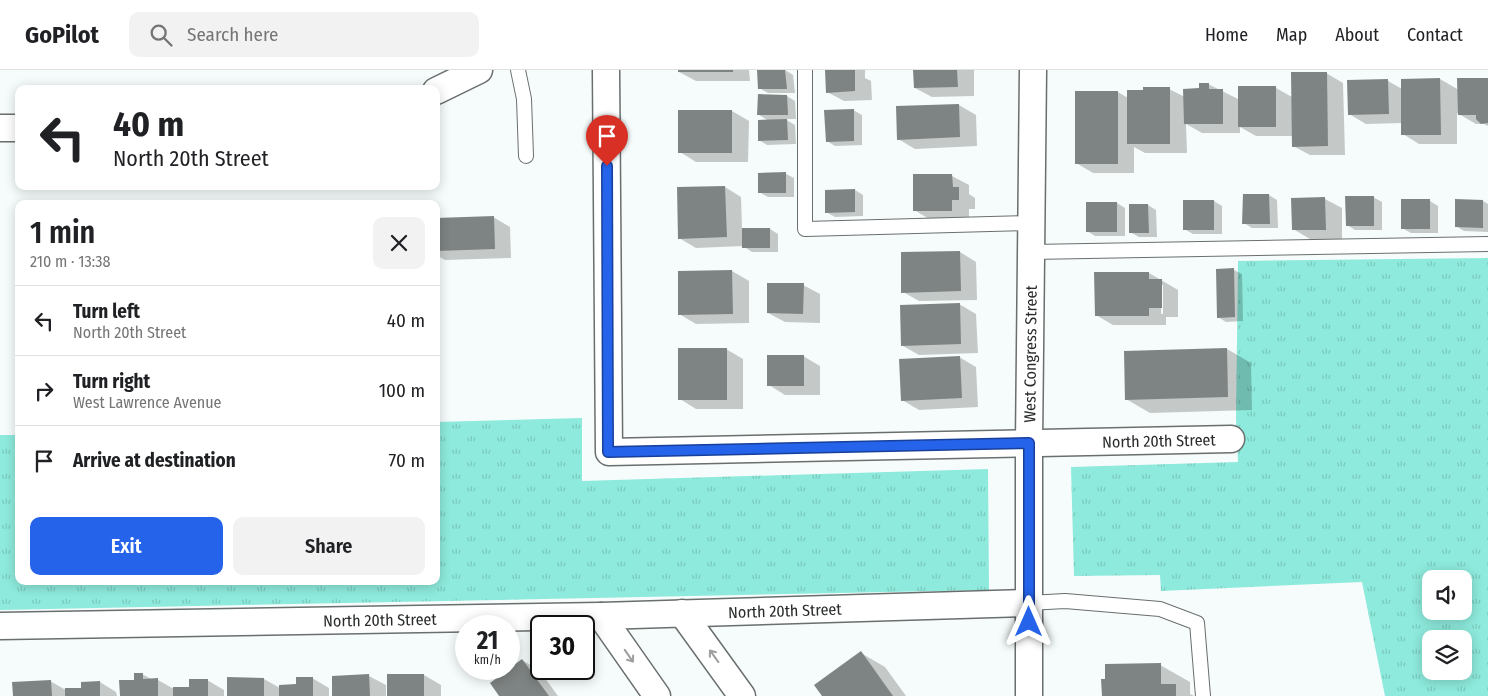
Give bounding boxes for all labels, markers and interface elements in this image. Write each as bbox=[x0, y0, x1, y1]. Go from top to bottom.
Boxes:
search box bbox=[129, 12, 479, 57]
text: GoPilot bbox=[25, 21, 99, 49]
icon: search bbox=[147, 21, 175, 49]
text: Search here bbox=[187, 23, 279, 46]
text: Home bbox=[1205, 24, 1248, 46]
text: Map bbox=[1276, 24, 1307, 46]
text: About bbox=[1335, 24, 1379, 46]
text: Contact bbox=[1407, 24, 1463, 46]
text: 40 m bbox=[113, 103, 184, 145]
icon: left bbox=[30, 105, 95, 170]
pin bbox=[586, 115, 628, 166]
icon: arrive bbox=[593, 122, 621, 150]
text: North 20th Street bbox=[113, 145, 269, 172]
text: 1 min bbox=[30, 215, 95, 251]
button: close bbox=[373, 217, 425, 269]
text: 210 m · 13:38 bbox=[30, 252, 110, 271]
street label: West Congress Street bbox=[1020, 284, 1041, 423]
text: Turn left bbox=[73, 300, 140, 323]
icon: left bbox=[30, 307, 58, 335]
text: 40 m bbox=[387, 309, 425, 332]
text: North 20th Street bbox=[73, 323, 186, 342]
text: Turn right bbox=[73, 370, 150, 393]
icon: right bbox=[30, 377, 58, 405]
text: 100 m bbox=[379, 379, 425, 402]
text: West Lawrence Avenue bbox=[73, 393, 222, 412]
street label: North 20th Street bbox=[1102, 430, 1217, 452]
icon: arrive bbox=[30, 447, 58, 475]
text: Arrive at destination bbox=[73, 449, 236, 472]
text: 70 m bbox=[389, 449, 425, 472]
button: Exit bbox=[30, 517, 223, 575]
button: Share bbox=[233, 517, 425, 575]
map controls bbox=[1422, 570, 1472, 680]
button: sound bbox=[1422, 570, 1472, 620]
position arrow bbox=[1002, 595, 1054, 647]
street label: North 20th Street bbox=[728, 600, 843, 622]
street label: North 20th Street bbox=[323, 610, 438, 631]
speed limit sign: 30 bbox=[530, 615, 595, 680]
text: 21 bbox=[477, 626, 498, 656]
button: layers bbox=[1422, 630, 1472, 680]
one-way arrow bbox=[624, 649, 634, 663]
one-way arrow bbox=[708, 650, 719, 663]
text: km/h bbox=[474, 653, 501, 667]

